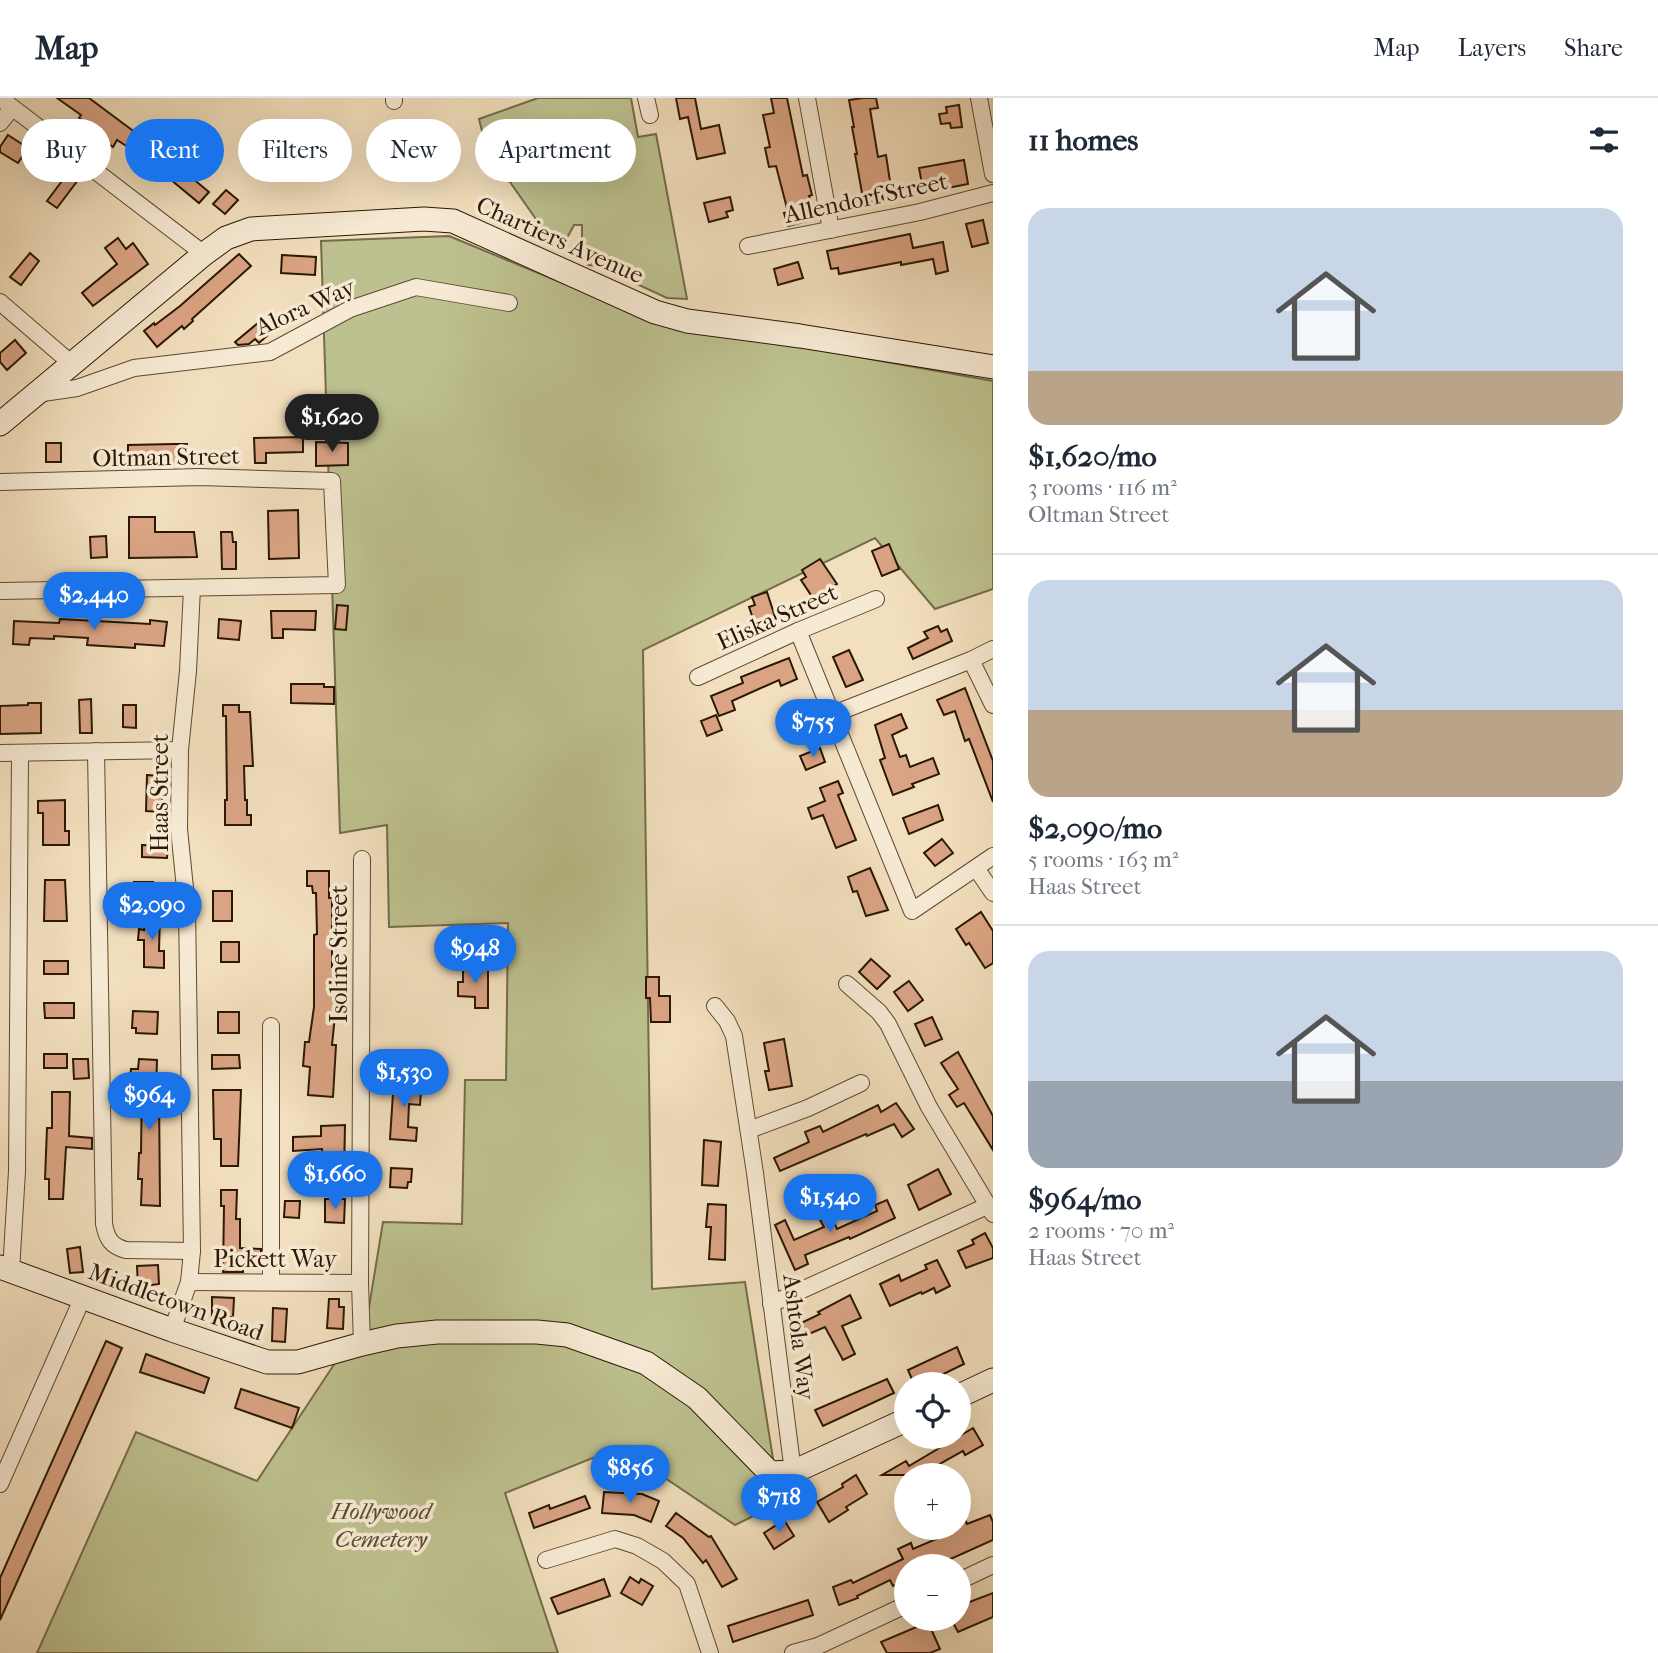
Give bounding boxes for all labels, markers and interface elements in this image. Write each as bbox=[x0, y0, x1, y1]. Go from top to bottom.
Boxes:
text: Map bbox=[35, 29, 98, 68]
text: Map bbox=[1374, 34, 1420, 62]
text: Layers bbox=[1458, 34, 1526, 62]
text: Share bbox=[1564, 34, 1623, 62]
chip: Buy bbox=[21, 119, 111, 182]
chip: Rent bbox=[125, 119, 224, 182]
chip: Filters bbox=[238, 119, 352, 182]
chip: New bbox=[366, 119, 461, 182]
chip: Apartment bbox=[475, 119, 636, 182]
icon: filters bbox=[1585, 121, 1623, 159]
text: 11 homes bbox=[1028, 123, 1138, 158]
street label: Allendorf Street bbox=[781, 167, 951, 229]
street label: Chartiers Avenue bbox=[472, 191, 648, 289]
icon: home bbox=[1263, 253, 1389, 379]
street label: Alora Way bbox=[250, 272, 360, 342]
pin: $1,620 bbox=[275, 394, 389, 454]
text: $1,620 bbox=[301, 403, 363, 430]
text: $1,620/mo bbox=[1028, 439, 1157, 474]
street label: Oltman Street bbox=[92, 442, 240, 472]
text: 3 rooms · 116 m² bbox=[1028, 474, 1177, 501]
text: Oltman Street bbox=[1028, 501, 1169, 528]
pin: $2,440 bbox=[37, 573, 151, 632]
street label: Eliska Street bbox=[712, 578, 842, 656]
text: $2,440 bbox=[59, 581, 129, 608]
icon: home bbox=[1263, 625, 1389, 751]
pin: $755 bbox=[772, 700, 854, 759]
text: $755 bbox=[791, 708, 835, 735]
street label: Haas Street bbox=[146, 733, 174, 852]
text: $2,090/mo bbox=[1028, 811, 1162, 846]
text: 5 rooms · 163 m² bbox=[1028, 846, 1178, 873]
text: Haas Street bbox=[1028, 873, 1142, 900]
pin: $2,090 bbox=[95, 882, 209, 942]
street label: Isoline Street bbox=[325, 885, 353, 1023]
text: $2,090 bbox=[119, 891, 185, 918]
pin: $948 bbox=[434, 926, 516, 985]
text: $948 bbox=[450, 934, 500, 961]
icon: home bbox=[1263, 996, 1389, 1122]
pin: $1,530 bbox=[347, 1049, 461, 1109]
text: $1,530 bbox=[376, 1058, 432, 1085]
pin: $964 bbox=[108, 1072, 190, 1132]
text: $964 bbox=[124, 1081, 174, 1108]
pin: $1,660 bbox=[278, 1152, 392, 1211]
text: $1,660 bbox=[303, 1160, 367, 1187]
pin: $1,540 bbox=[773, 1174, 887, 1234]
text: $964/mo bbox=[1028, 1182, 1141, 1217]
text: $1,540 bbox=[800, 1183, 860, 1210]
text: 2 rooms · 70 m² bbox=[1028, 1217, 1174, 1244]
text: Haas Street bbox=[1028, 1244, 1142, 1271]
street label: Pickett Way bbox=[213, 1245, 338, 1273]
street label: Middletown Road bbox=[85, 1257, 268, 1347]
street label: Ashtola Way bbox=[777, 1272, 821, 1403]
map controls bbox=[894, 1372, 971, 1631]
button: locate bbox=[894, 1372, 971, 1449]
pin: $856 bbox=[589, 1446, 671, 1505]
text: $856 bbox=[607, 1454, 653, 1481]
button: + bbox=[894, 1463, 971, 1540]
pin: $718 bbox=[738, 1474, 820, 1534]
text: $718 bbox=[757, 1483, 801, 1510]
park label: Hollywood Cemetery bbox=[330, 1497, 434, 1553]
button: − bbox=[894, 1554, 971, 1631]

